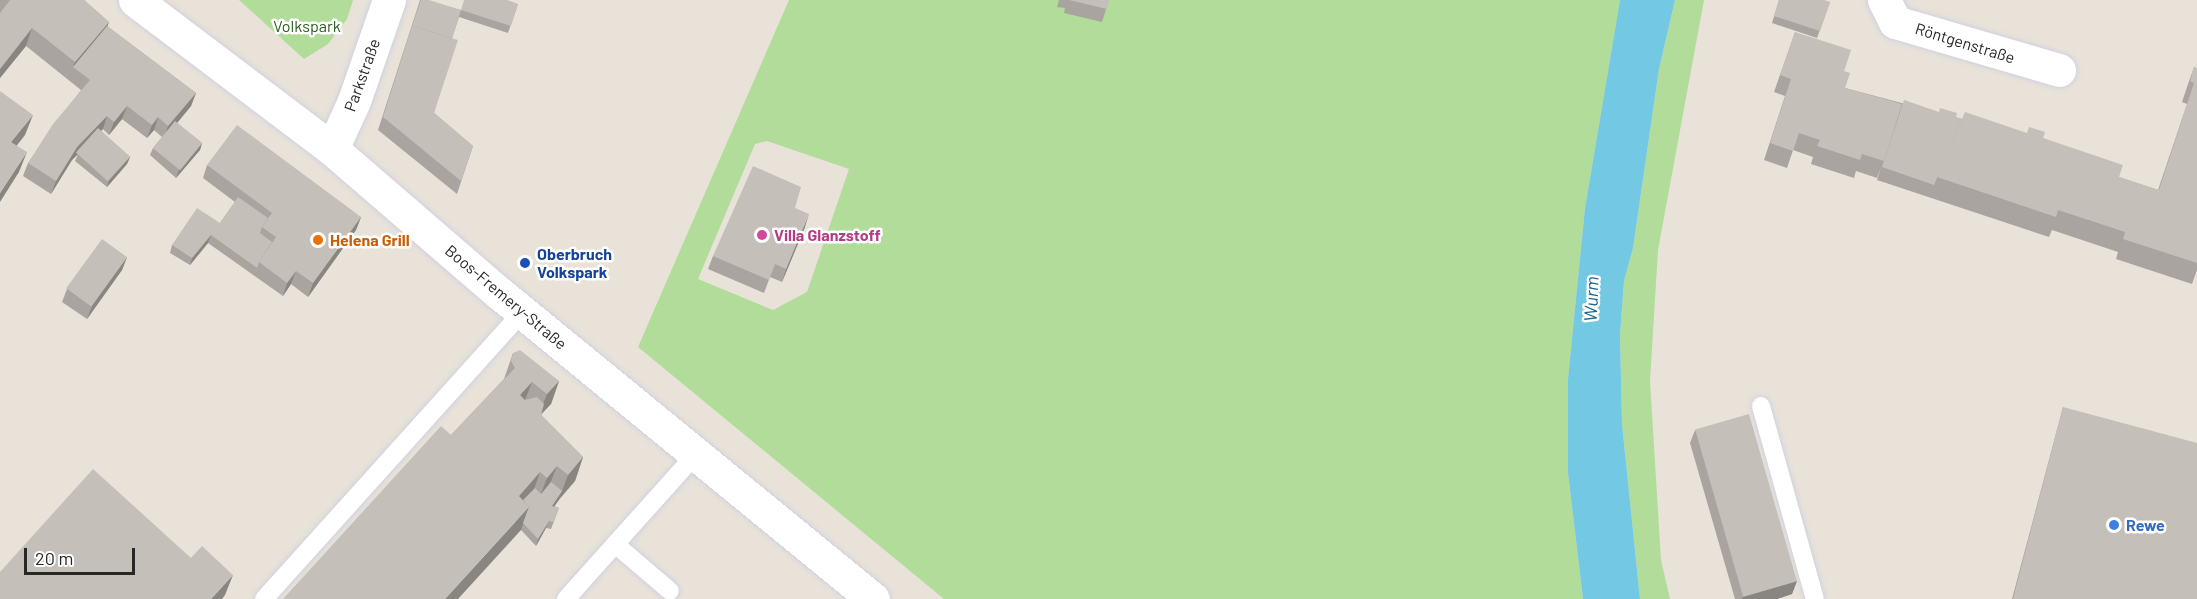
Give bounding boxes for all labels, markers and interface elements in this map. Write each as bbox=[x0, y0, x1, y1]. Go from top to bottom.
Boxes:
park label: Volkspark bbox=[273, 16, 341, 36]
street label: Röntgenstraße bbox=[1913, 19, 2017, 67]
street label: Parkstraße bbox=[340, 36, 384, 114]
place label: Villa Glanzstoff bbox=[774, 225, 881, 245]
marker: Villa Glanzstoff bbox=[755, 228, 769, 242]
place label: Helena Grill bbox=[330, 230, 410, 250]
marker: Helena Grill bbox=[311, 233, 325, 247]
street label: Boos-Fremery-Straße bbox=[441, 241, 571, 353]
place label: Oberbruch Volkspark bbox=[537, 244, 612, 282]
marker: Oberbruch Volkspark bbox=[518, 256, 532, 270]
water label: Wurm bbox=[1579, 276, 1603, 322]
place label: Rewe bbox=[2126, 515, 2165, 535]
marker: Rewe bbox=[2107, 518, 2121, 532]
scale bar bbox=[27, 536, 138, 574]
text: 20 m bbox=[35, 547, 73, 569]

